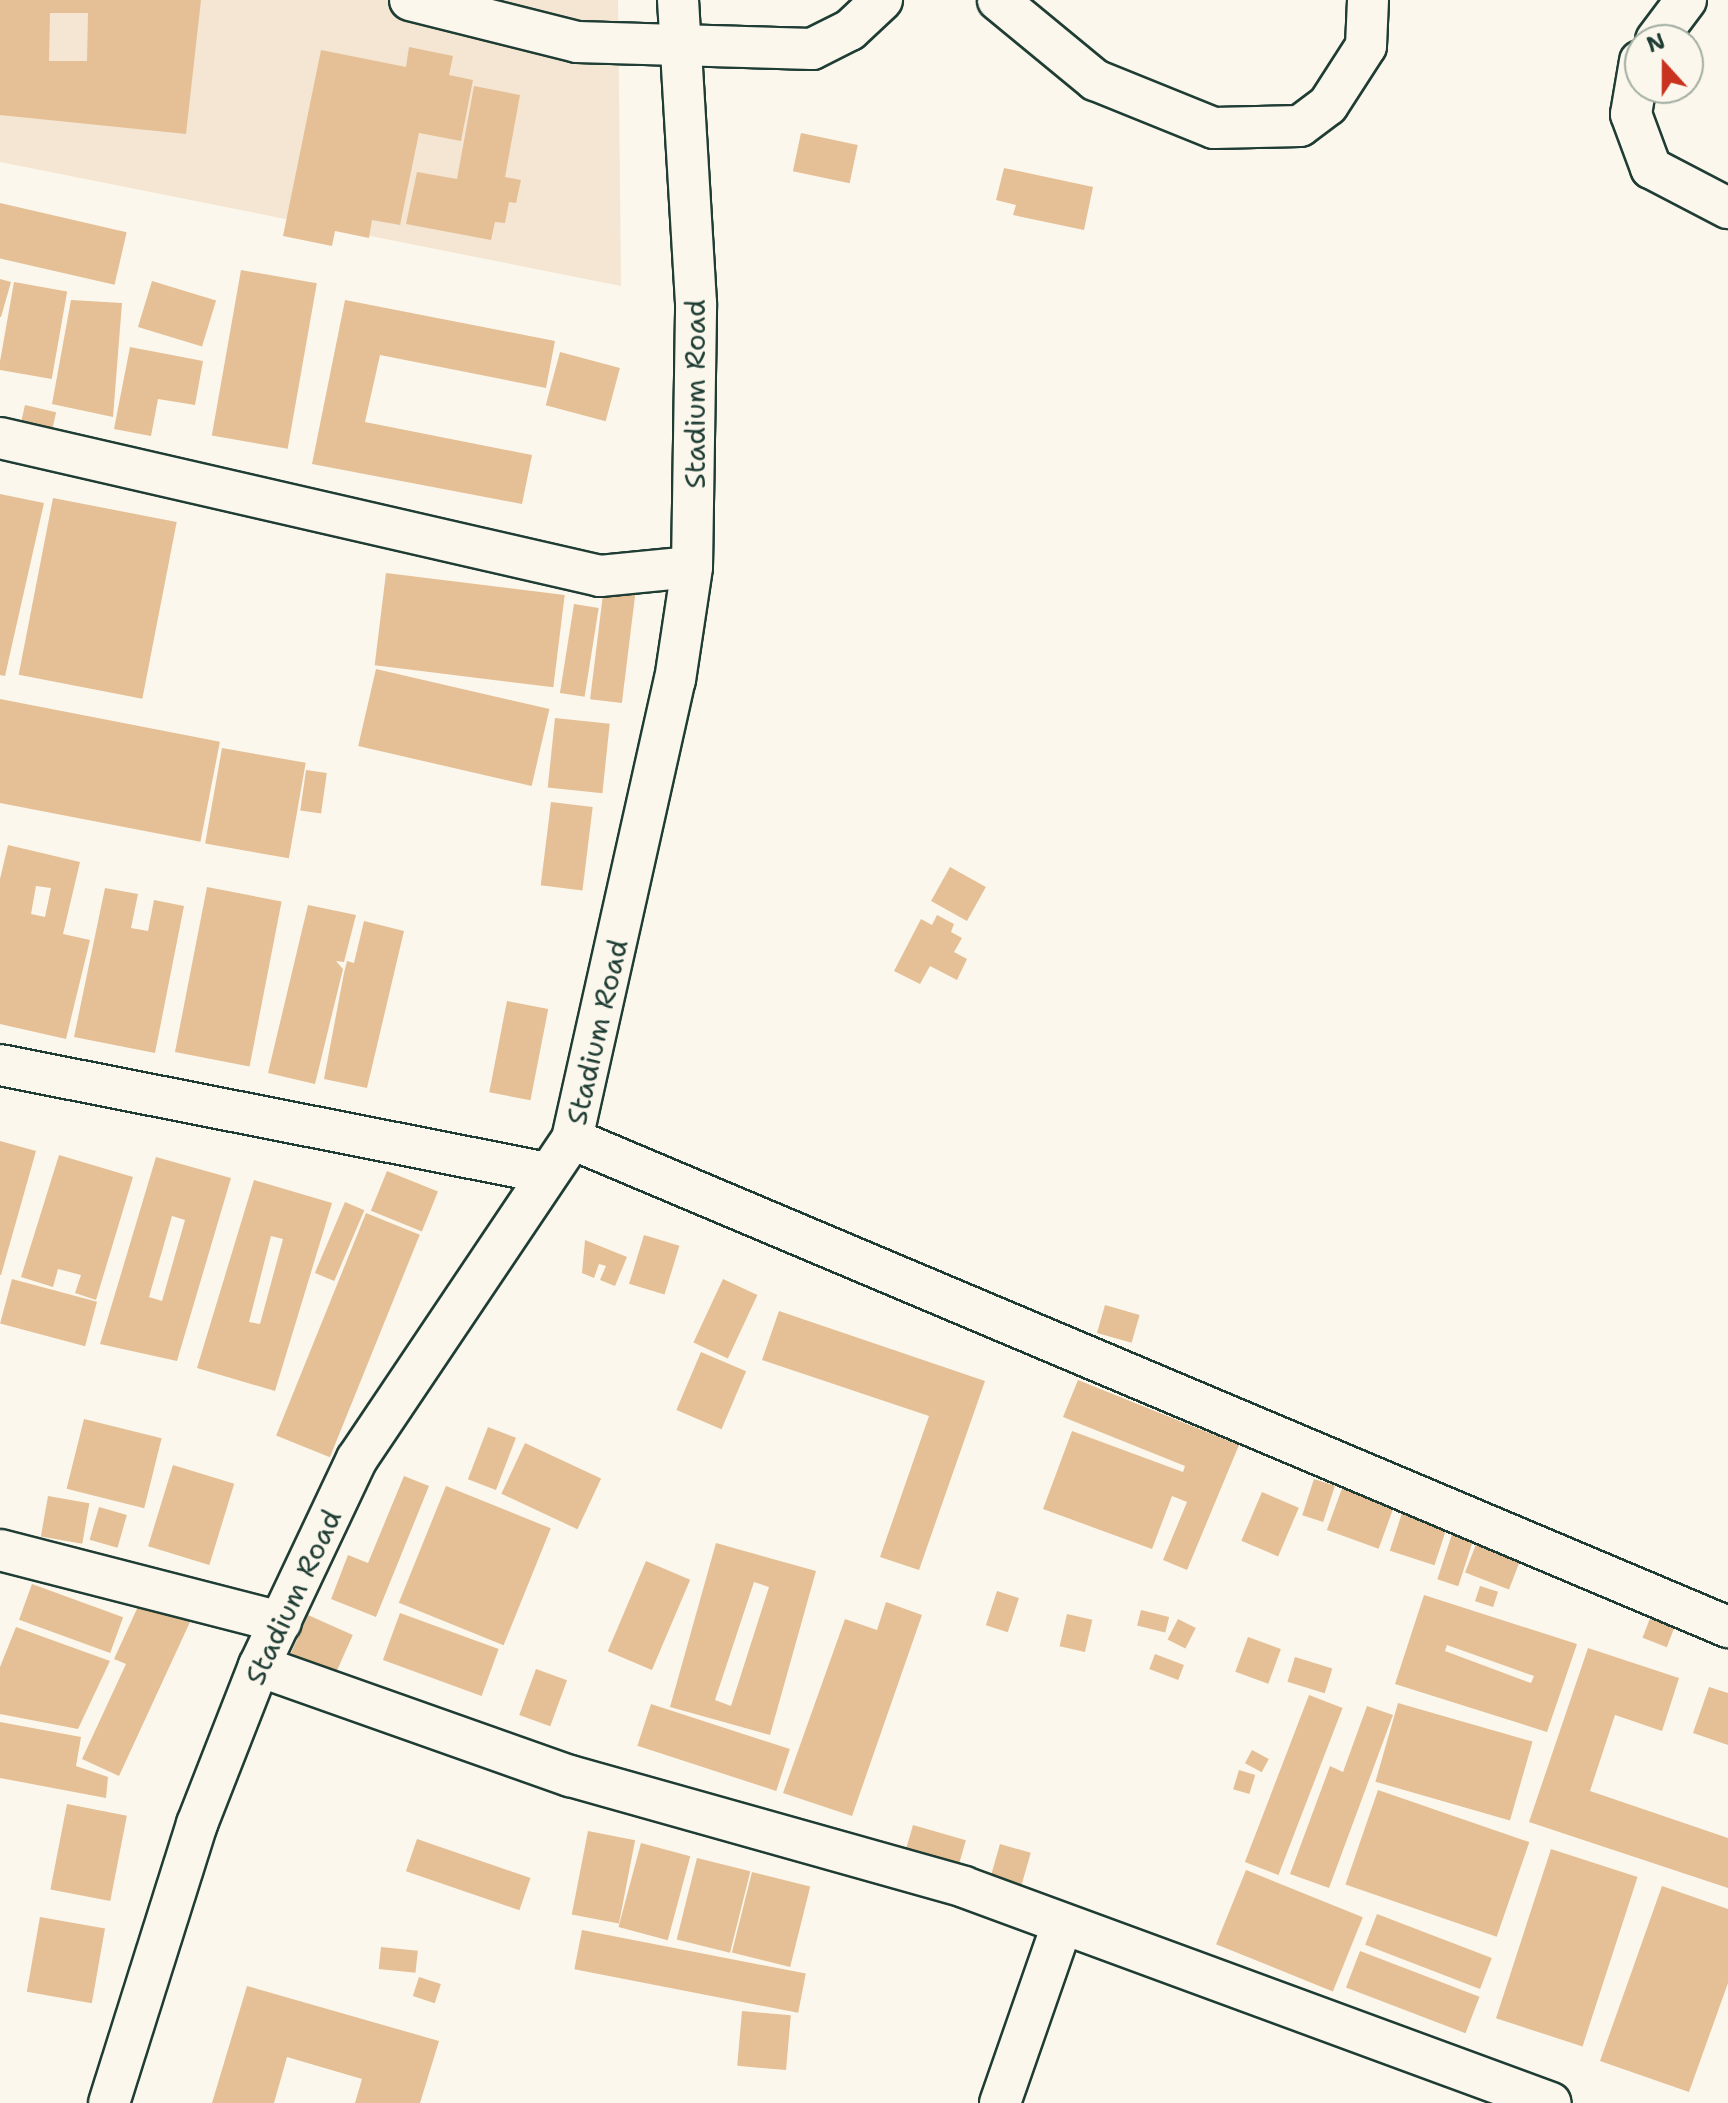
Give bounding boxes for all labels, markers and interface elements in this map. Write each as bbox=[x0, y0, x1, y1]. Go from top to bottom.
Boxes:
north arrow bbox=[1624, 24, 1704, 104]
text: N bbox=[1643, 26, 1669, 60]
street label: Stadium Road bbox=[678, 299, 712, 489]
street label: Stadium Road bbox=[559, 936, 635, 1128]
street label: Stadium Road bbox=[238, 1504, 348, 1690]

